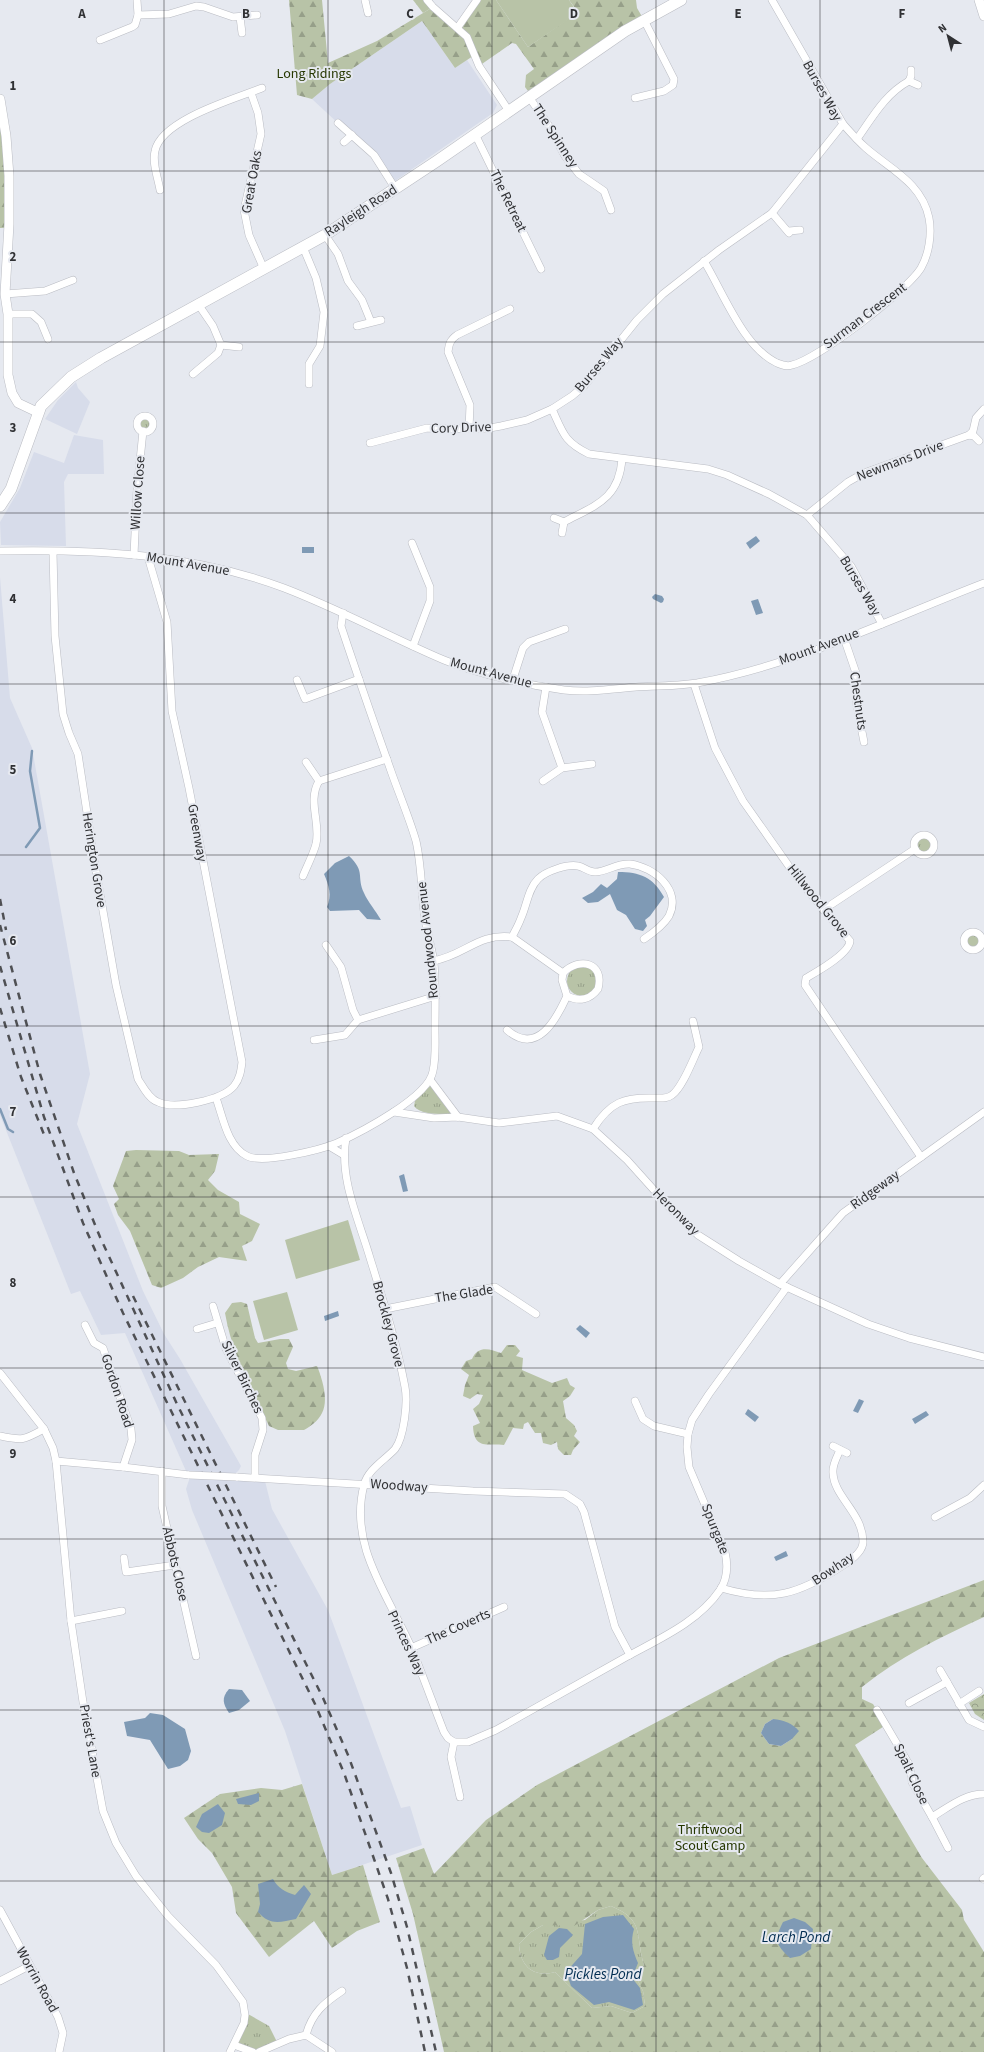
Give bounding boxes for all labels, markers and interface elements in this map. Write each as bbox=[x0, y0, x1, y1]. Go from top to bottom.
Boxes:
text: A bbox=[77, 5, 86, 23]
text: B bbox=[242, 5, 250, 23]
text: C bbox=[406, 5, 414, 23]
text: D bbox=[570, 5, 578, 23]
text: E bbox=[734, 5, 742, 23]
text: F bbox=[899, 5, 906, 23]
north arrow bbox=[928, 16, 968, 56]
text: N bbox=[935, 20, 950, 37]
street label: Burses Way bbox=[797, 57, 847, 125]
park label: Long Ridings bbox=[277, 64, 352, 84]
text: 1 bbox=[10, 77, 17, 95]
street label: The Spinney bbox=[527, 100, 583, 172]
street label: Great Oaks bbox=[237, 149, 267, 215]
street label: The Retreat bbox=[484, 166, 532, 236]
street label: Rayleigh Road bbox=[321, 180, 401, 242]
text: 2 bbox=[10, 248, 17, 266]
street label: Surman Crescent bbox=[819, 278, 911, 354]
street label: Burses Way bbox=[570, 333, 628, 397]
street label: Cory Drive bbox=[430, 417, 492, 439]
text: 3 bbox=[10, 419, 17, 437]
street label: Newmans Drive bbox=[854, 435, 946, 487]
street label: Willow Close bbox=[125, 455, 151, 531]
street label: Mount Avenue bbox=[145, 547, 231, 581]
street label: Burses Way bbox=[834, 552, 886, 620]
text: 4 bbox=[10, 590, 17, 608]
street label: Mount Avenue bbox=[776, 623, 862, 671]
street label: Mount Avenue bbox=[448, 653, 534, 694]
street label: Chestnuts bbox=[844, 671, 872, 732]
text: 5 bbox=[10, 761, 17, 779]
street label: Greenway bbox=[182, 802, 212, 864]
street label: Herington Grove bbox=[77, 811, 111, 909]
street label: Hillwood Grove bbox=[782, 860, 854, 942]
street label: Roundwood Avenue bbox=[412, 881, 444, 999]
text: 6 bbox=[10, 932, 17, 950]
text: 7 bbox=[10, 1103, 17, 1121]
street label: Ridgeway bbox=[846, 1165, 904, 1215]
street label: Heronway bbox=[648, 1184, 704, 1240]
text: 8 bbox=[10, 1274, 17, 1292]
street label: Brockley Grove bbox=[367, 1279, 409, 1369]
street label: The Glade bbox=[433, 1280, 495, 1308]
street label: Silver Birches bbox=[216, 1337, 268, 1417]
street label: Gordon Road bbox=[96, 1351, 138, 1431]
text: 9 bbox=[10, 1445, 17, 1463]
street label: Woodway bbox=[370, 1474, 429, 1498]
street label: Spurgate bbox=[696, 1501, 734, 1557]
street label: Abbots Close bbox=[157, 1525, 193, 1603]
street label: Bowhay bbox=[808, 1547, 858, 1590]
street label: The Coverts bbox=[422, 1604, 494, 1650]
street label: Princes Way bbox=[382, 1607, 430, 1679]
street label: Priest's Lane bbox=[74, 1703, 106, 1779]
street label: Spalt Close bbox=[888, 1740, 934, 1808]
park label: Thriftwood Scout Camp bbox=[675, 1820, 746, 1856]
water label: Larch Pond bbox=[762, 1927, 831, 1948]
street label: Worrin Road bbox=[11, 1944, 63, 2016]
water label: Pickles Pond bbox=[564, 1964, 642, 1985]

